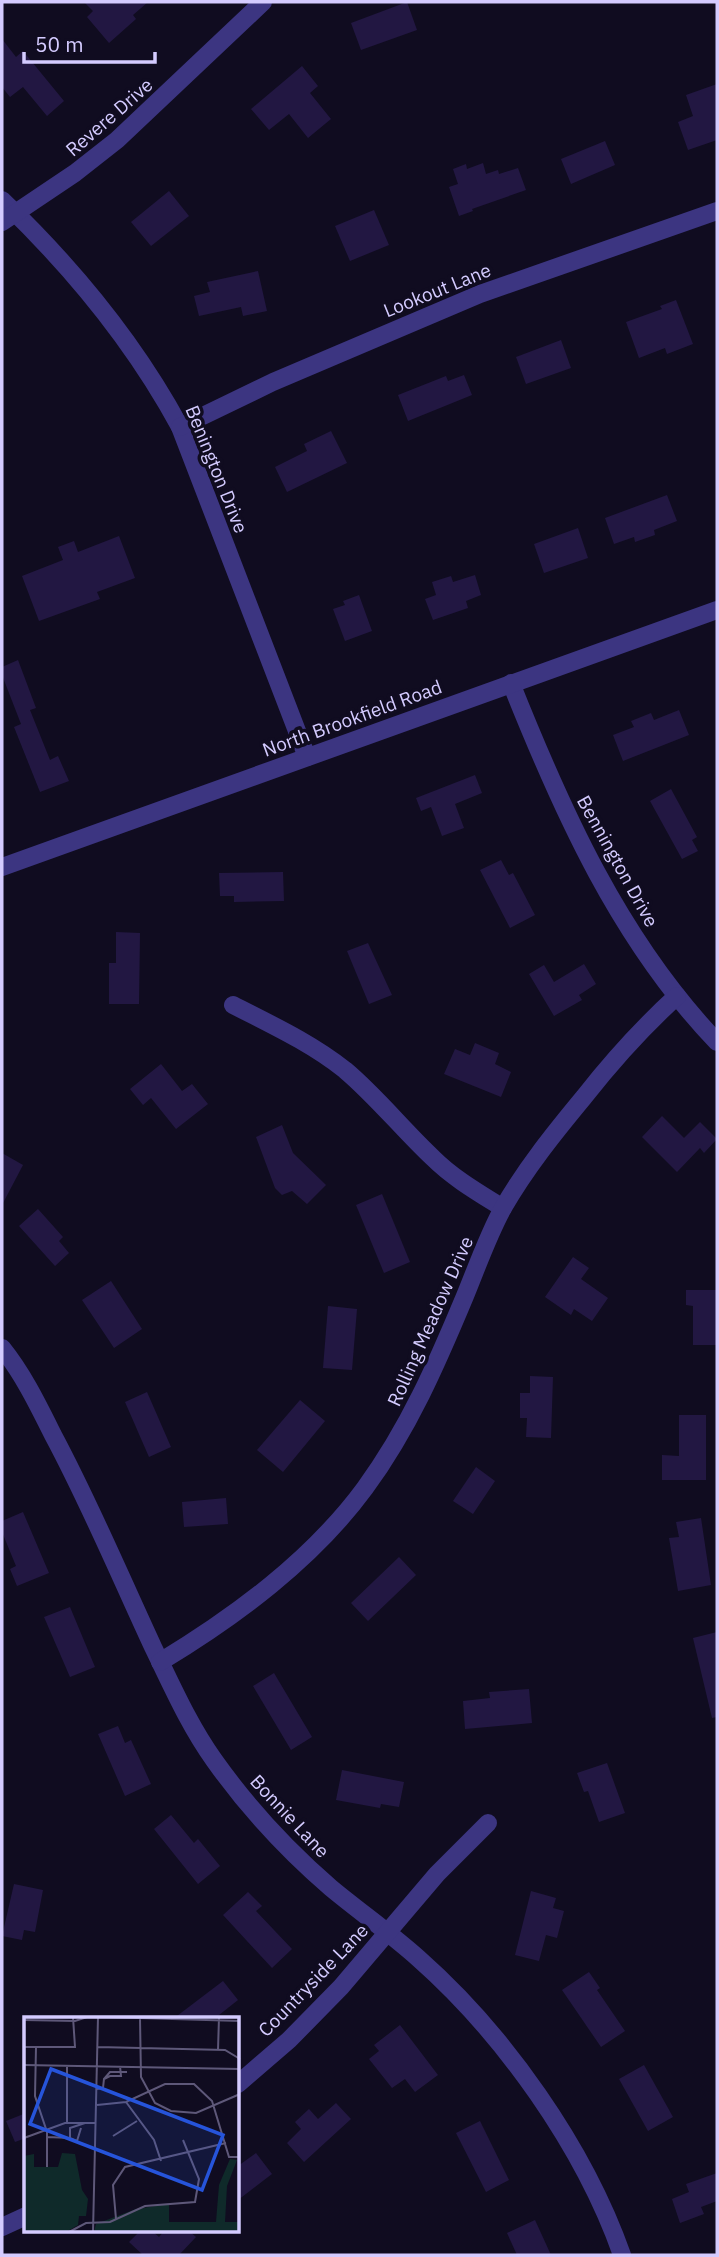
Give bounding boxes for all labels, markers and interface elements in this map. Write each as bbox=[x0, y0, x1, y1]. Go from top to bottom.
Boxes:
scale bar bbox=[24, 21, 156, 65]
text: 50 m bbox=[35, 30, 84, 58]
street label: Revere Drive bbox=[60, 73, 158, 161]
street label: Lookout Lane bbox=[380, 258, 494, 322]
street label: Benington Drive bbox=[180, 402, 254, 536]
street label: North Brookfield Road bbox=[259, 674, 445, 762]
street label: Bennington Drive bbox=[572, 791, 664, 931]
street label: Rolling Meadow Drive bbox=[382, 1232, 478, 1410]
street label: Bonnie Lane bbox=[245, 1769, 335, 1863]
street label: Countryside Lane bbox=[253, 1918, 373, 2042]
inset map bbox=[24, 2017, 240, 2232]

